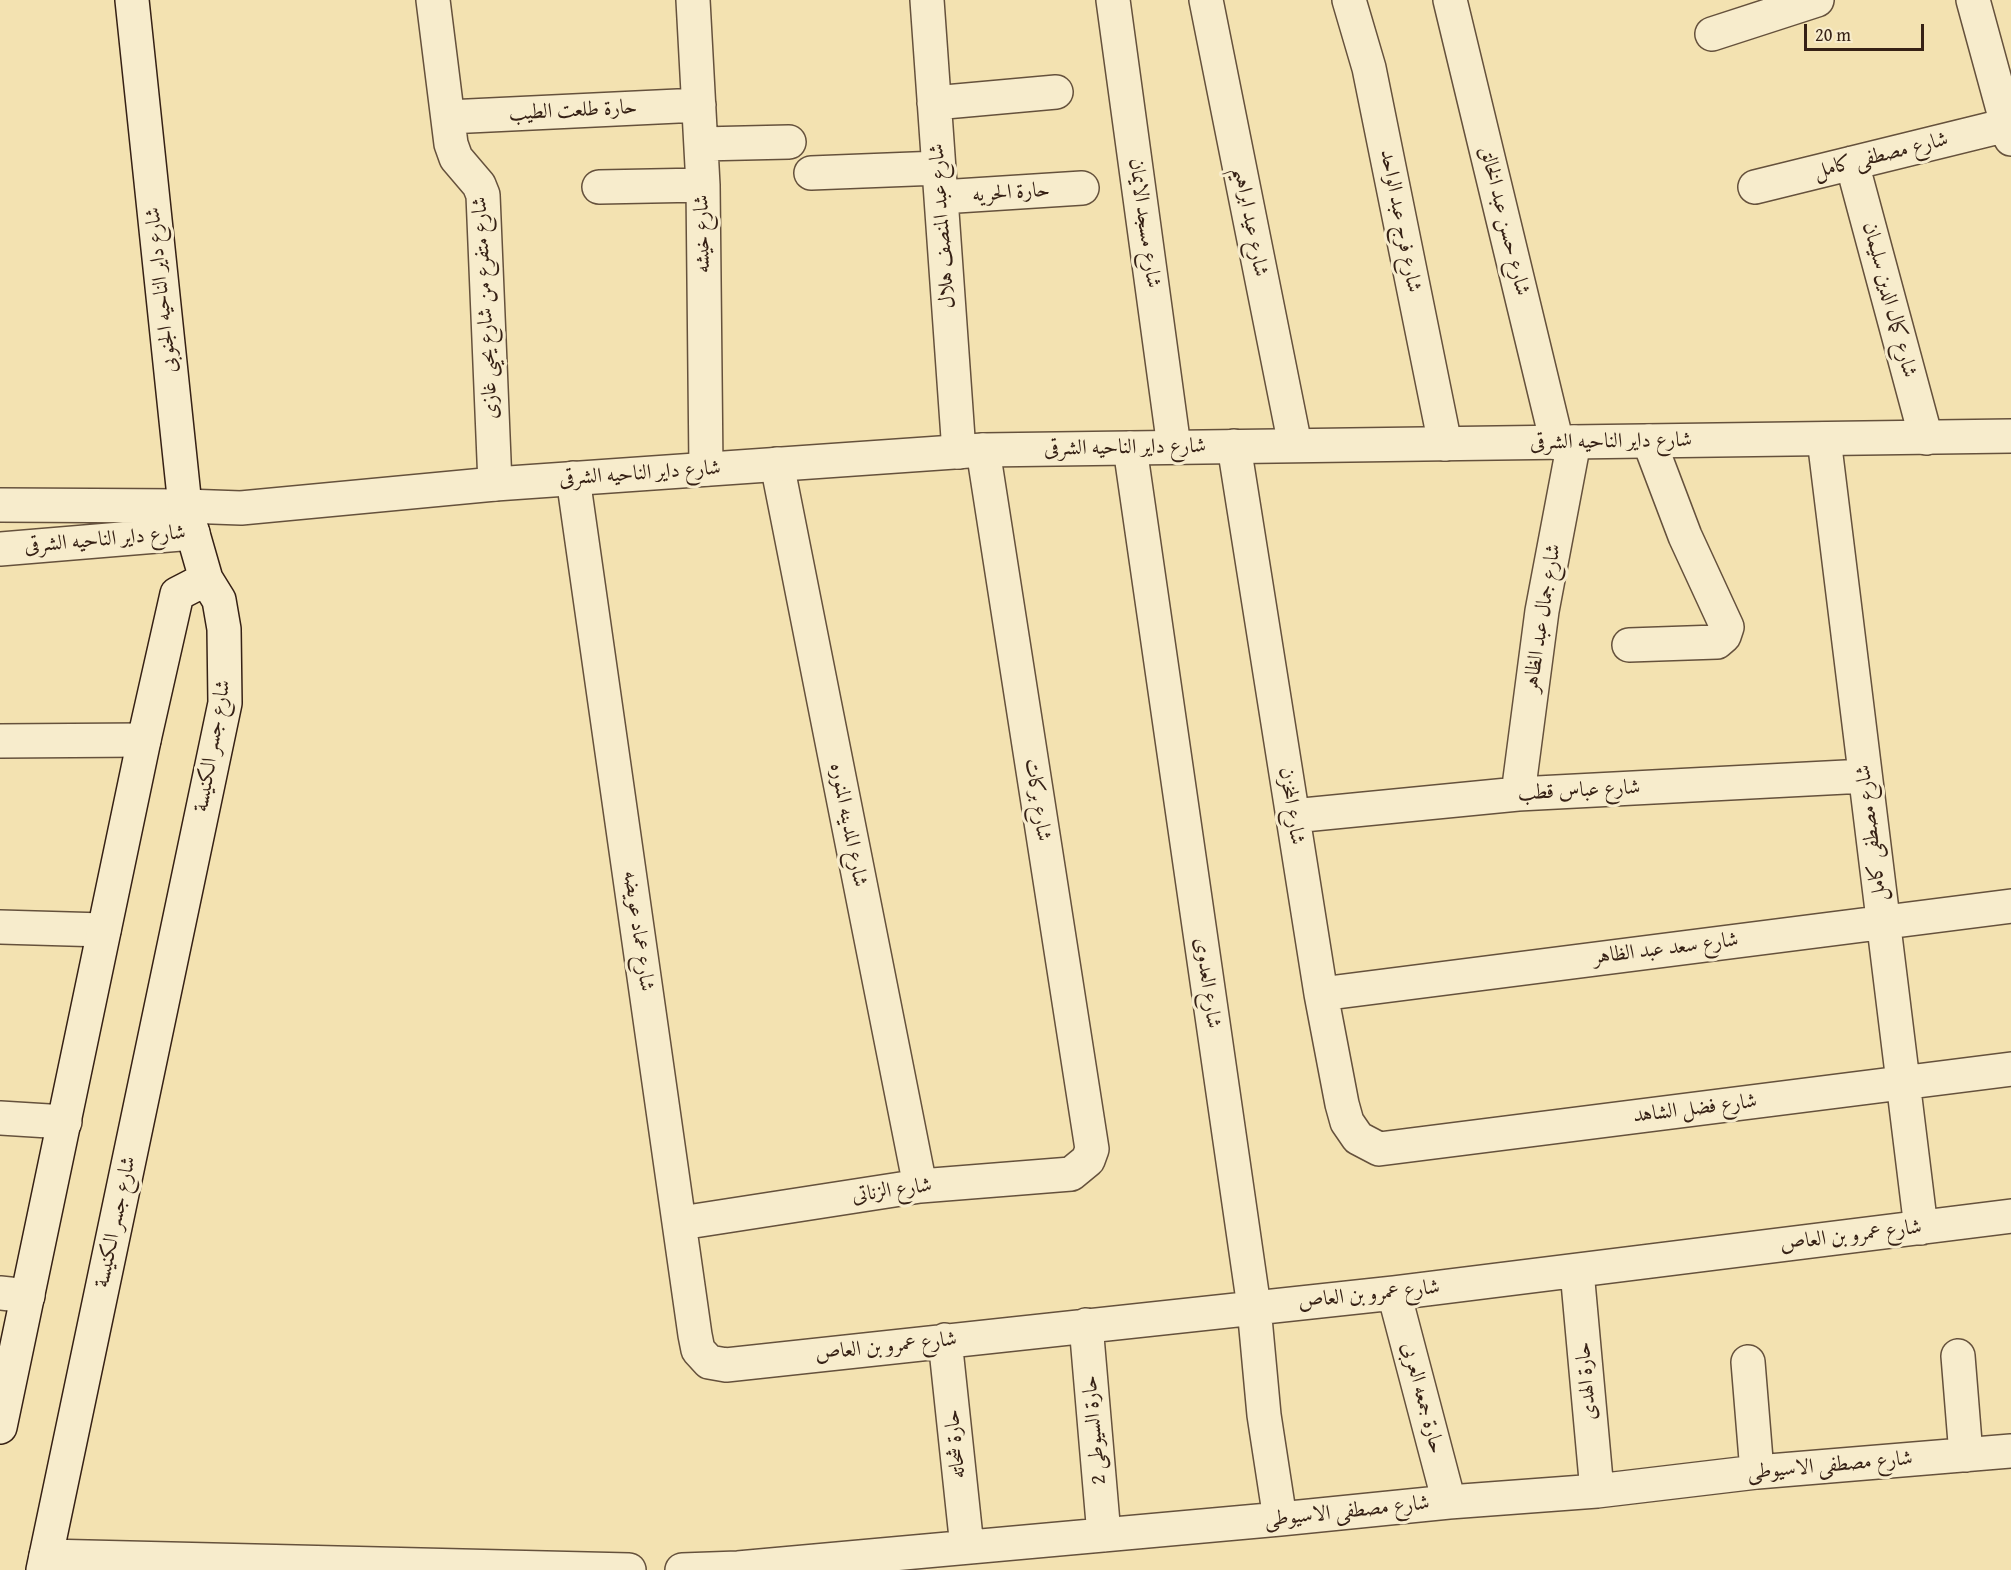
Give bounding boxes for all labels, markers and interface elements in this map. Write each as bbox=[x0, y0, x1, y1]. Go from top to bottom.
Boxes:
scale bar bbox=[1807, 12, 1927, 50]
text: 20 m bbox=[1815, 21, 1851, 48]
street label: حارة طلعت الطيب bbox=[508, 95, 638, 127]
street label: شارع مصطفى كامل bbox=[1811, 127, 1951, 185]
street label: شارع عبد المنصف هلال bbox=[925, 143, 961, 309]
street label: شارع حسن عبد الخالق bbox=[1473, 144, 1535, 298]
street label: شارع فرج عبد الواحد bbox=[1374, 147, 1426, 295]
street label: شارع مسجد الايمان bbox=[1122, 156, 1166, 290]
street label: شارع عيد ابراهيم bbox=[1227, 165, 1273, 279]
street label: حارة الحريه bbox=[971, 178, 1051, 208]
street label: شارع خيشه bbox=[690, 194, 716, 274]
street label: شارع متفرع من شارع يحيى غازى bbox=[468, 196, 504, 420]
street label: شارع داير الناحيه الجنوبى bbox=[141, 206, 183, 374]
street label: شارع كمال الدين سليمان bbox=[1856, 219, 1922, 381]
street label: شارع داير الناحيه الشرقى bbox=[1530, 428, 1692, 456]
street label: شارع داير الناحيه الشرقى bbox=[1044, 434, 1206, 462]
street label: شارع داير الناحيه الشرقى bbox=[558, 456, 722, 492]
street label: شارع داير الناحيه الشرقى bbox=[23, 520, 187, 560]
street label: شارع جمال عبد الظاهر bbox=[1519, 542, 1567, 694]
street label: شارع جسر الكنيسة bbox=[189, 678, 237, 814]
street label: شارع بركات bbox=[1018, 757, 1056, 843]
street label: شارع المدينه المنوره bbox=[824, 761, 872, 889]
street label: شارع مصطفى كامل bbox=[1851, 763, 1893, 903]
street label: شارع المخزن bbox=[1272, 765, 1310, 847]
street label: شارع عباس قطب bbox=[1517, 775, 1641, 807]
street label: شارع عماد عويضه bbox=[617, 869, 659, 993]
street label: شارع سعد عبد الظاهر bbox=[1592, 928, 1740, 970]
street label: شارع العدوى bbox=[1188, 936, 1226, 1030]
street label: شارع فضل الشاهد bbox=[1631, 1089, 1759, 1129]
street label: شارع جسر الكنيسة bbox=[90, 1154, 142, 1290]
street label: شارع الزناتى bbox=[850, 1173, 934, 1209]
street label: شارع عمرو بن العاص bbox=[1779, 1215, 1923, 1257]
street label: شارع عمرو بن العاص bbox=[1297, 1275, 1441, 1315]
street label: شارع عمرو بن العاص bbox=[814, 1327, 958, 1367]
street label: حارة جمعه العربى bbox=[1395, 1340, 1449, 1456]
street label: حارة الهدى bbox=[1571, 1341, 1603, 1421]
street label: حارة السيوطى 2 bbox=[1078, 1374, 1112, 1486]
street label: حارة شحاته bbox=[940, 1408, 972, 1480]
street label: شارع مصطفى الاسيوطى bbox=[1746, 1446, 1914, 1486]
street label: شارع مصطفى الاسيوطى bbox=[1263, 1491, 1431, 1533]

